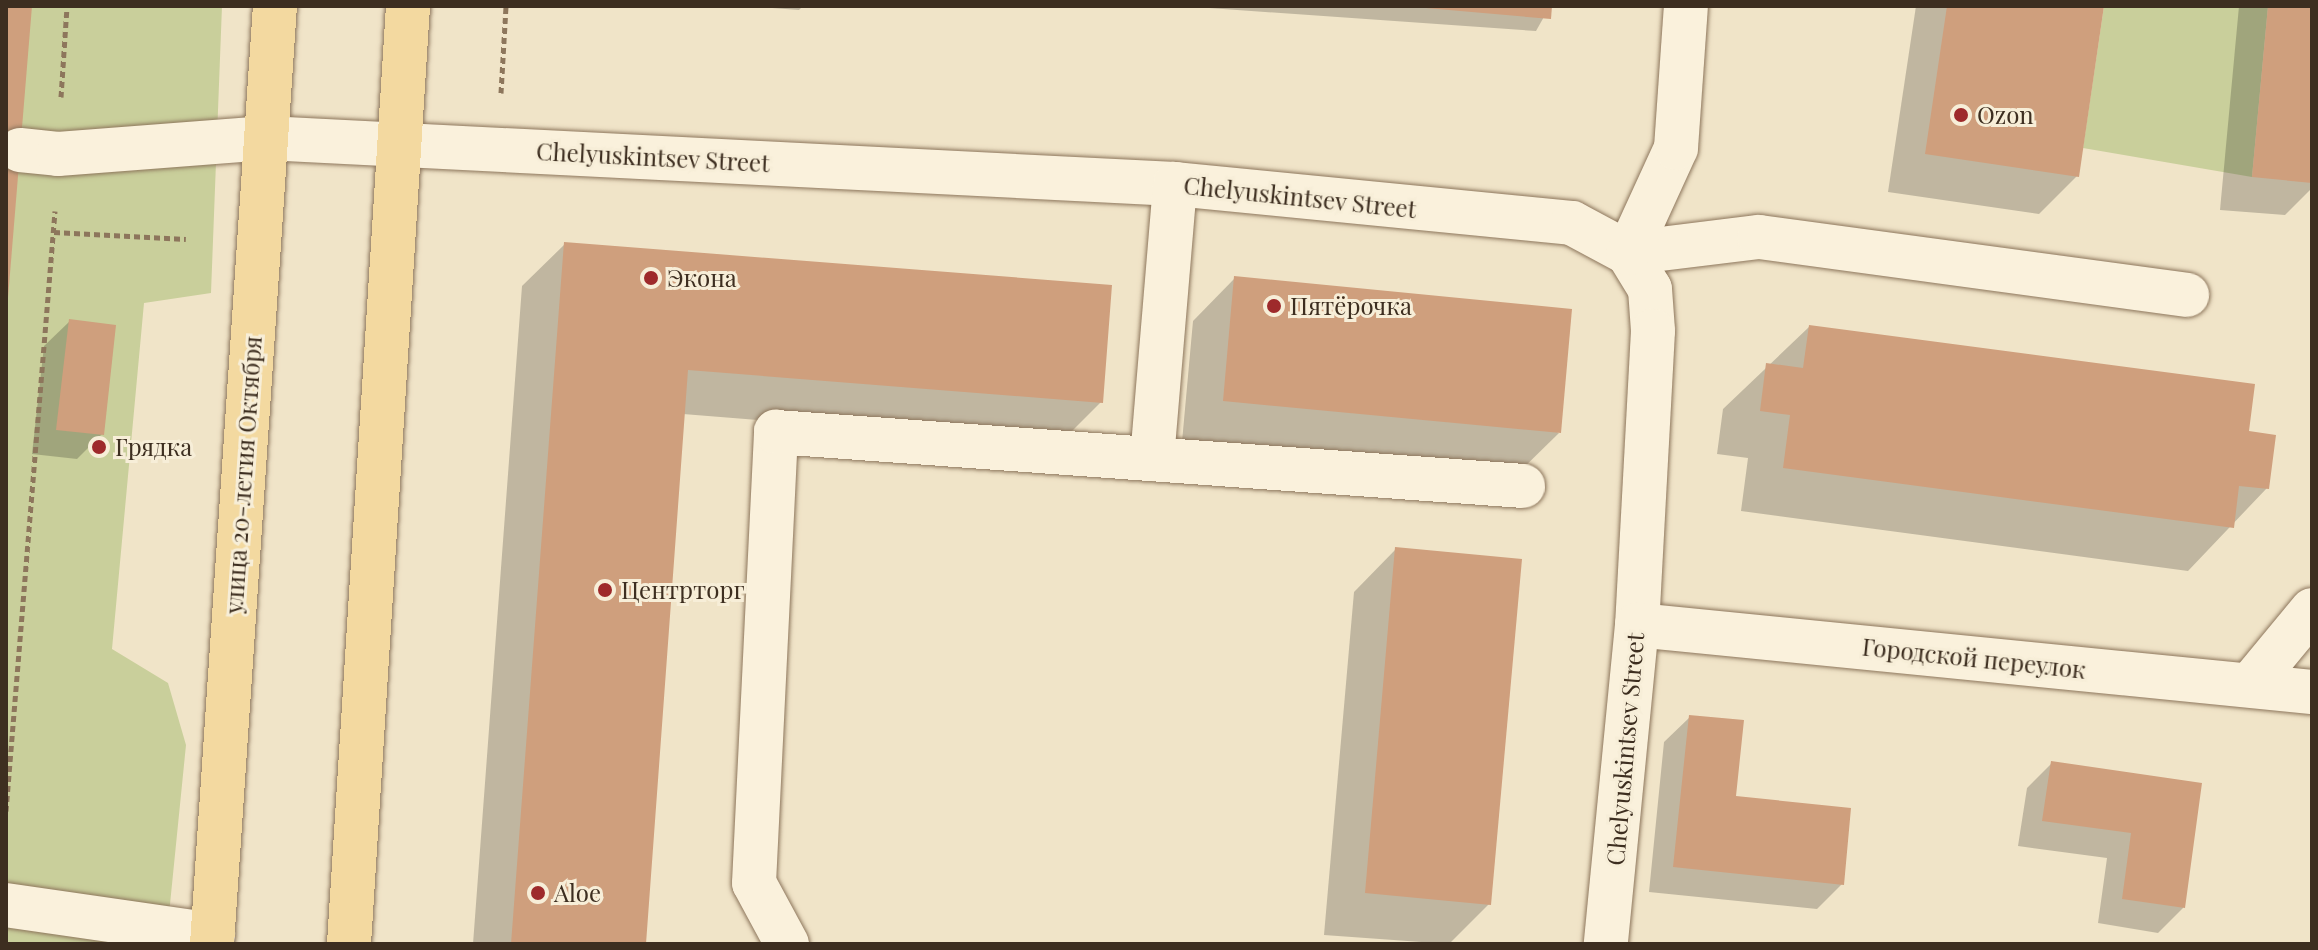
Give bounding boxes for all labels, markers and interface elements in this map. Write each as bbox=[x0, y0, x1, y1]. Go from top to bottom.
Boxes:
place label: Ozon bbox=[1977, 101, 2034, 129]
marker: Ozon bbox=[1952, 106, 1970, 124]
street label: Chelyuskintsev Street bbox=[535, 136, 771, 178]
street label: Chelyuskintsev Street bbox=[1182, 170, 1418, 224]
place label: Экона bbox=[667, 264, 737, 292]
marker: Экона bbox=[642, 269, 660, 287]
place label: Пятёрочка bbox=[1290, 292, 1412, 320]
marker: Пятёрочка bbox=[1265, 297, 1283, 315]
street label: улица 20-летия Октября bbox=[219, 335, 267, 615]
place label: Грядка bbox=[115, 433, 192, 461]
marker: Грядка bbox=[90, 438, 108, 456]
place label: Центрторг bbox=[621, 576, 745, 604]
marker: Центрторг bbox=[596, 581, 614, 599]
street label: Chelyuskintsev Street bbox=[1600, 631, 1650, 867]
street label: Городской переулок bbox=[1861, 632, 2087, 684]
place label: Aloe bbox=[554, 879, 601, 907]
marker: Aloe bbox=[529, 884, 547, 902]

